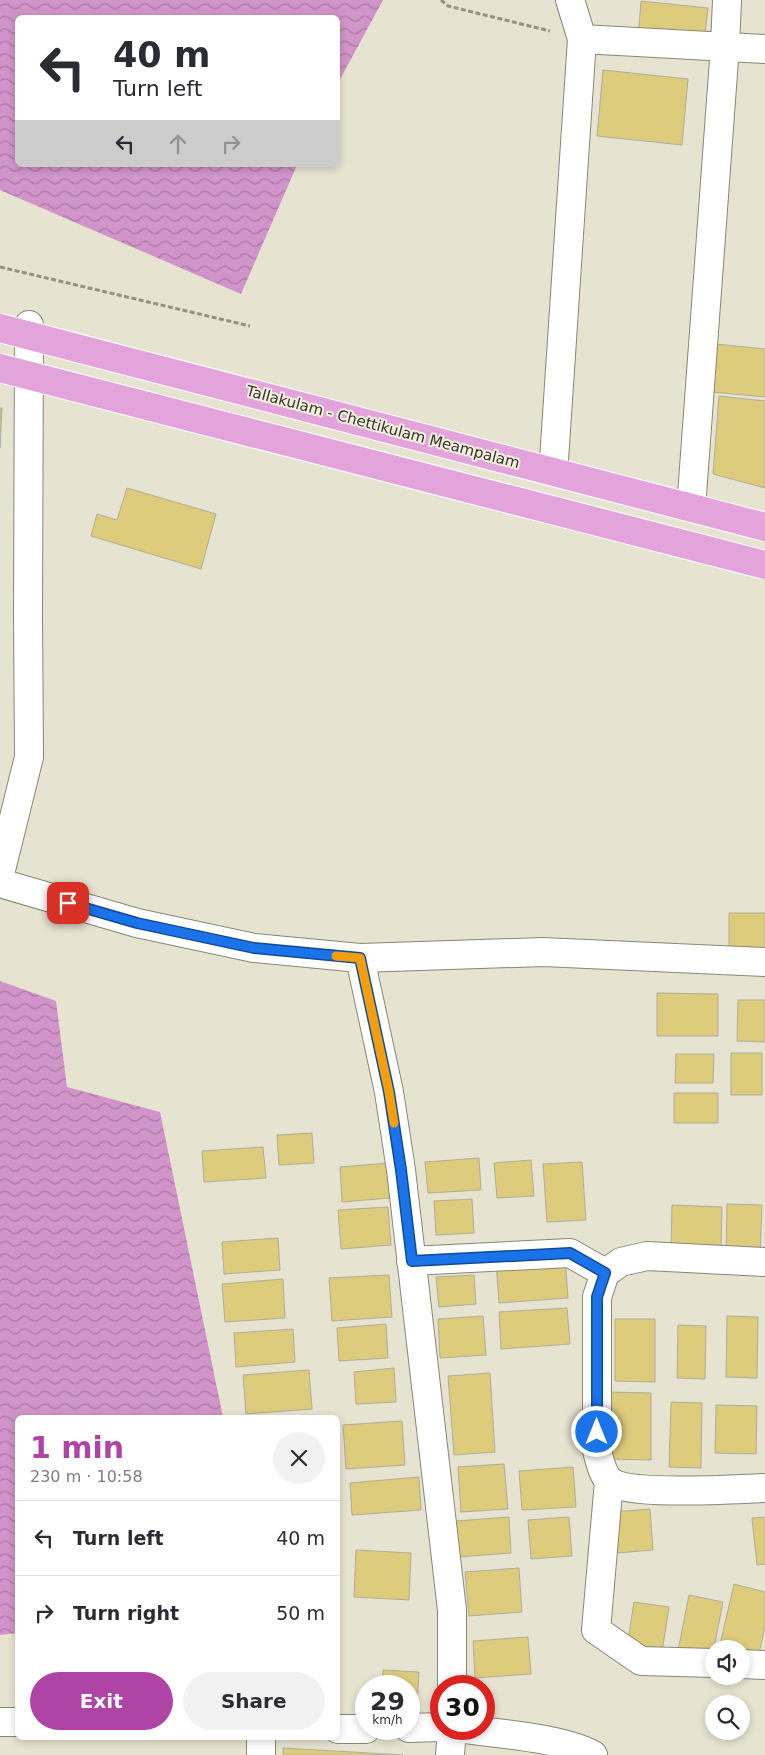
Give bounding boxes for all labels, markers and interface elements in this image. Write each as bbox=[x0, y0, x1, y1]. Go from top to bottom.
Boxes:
icon: left bbox=[30, 35, 95, 100]
text: 40 m bbox=[113, 35, 210, 75]
text: Turn left bbox=[113, 76, 202, 101]
icon: left bbox=[111, 130, 139, 158]
icon: ahead bbox=[164, 130, 192, 158]
icon: right bbox=[217, 130, 245, 158]
street label: Tallakulam - Chettikulam Meampalam bbox=[243, 382, 522, 472]
pin bbox=[47, 882, 89, 924]
icon: arrive bbox=[54, 889, 82, 917]
position arrow bbox=[570, 1405, 622, 1457]
text: 1 min bbox=[30, 1430, 124, 1465]
button: close bbox=[273, 1432, 325, 1484]
text: 230 m · 10:58 bbox=[30, 1467, 143, 1486]
icon: left bbox=[30, 1524, 58, 1552]
text: Turn left bbox=[73, 1527, 164, 1549]
text: 40 m bbox=[276, 1527, 325, 1549]
icon: right bbox=[30, 1599, 58, 1627]
text: Turn right bbox=[73, 1602, 179, 1624]
text: 50 m bbox=[276, 1602, 325, 1624]
map controls bbox=[705, 1640, 750, 1740]
button: sound bbox=[705, 1640, 750, 1685]
button: Exit bbox=[30, 1672, 173, 1730]
button: Share bbox=[183, 1672, 325, 1730]
speed limit sign: 30 bbox=[430, 1675, 495, 1740]
text: 29 bbox=[370, 1687, 405, 1716]
button: search bbox=[705, 1695, 750, 1740]
text: km/h bbox=[372, 1713, 403, 1727]

